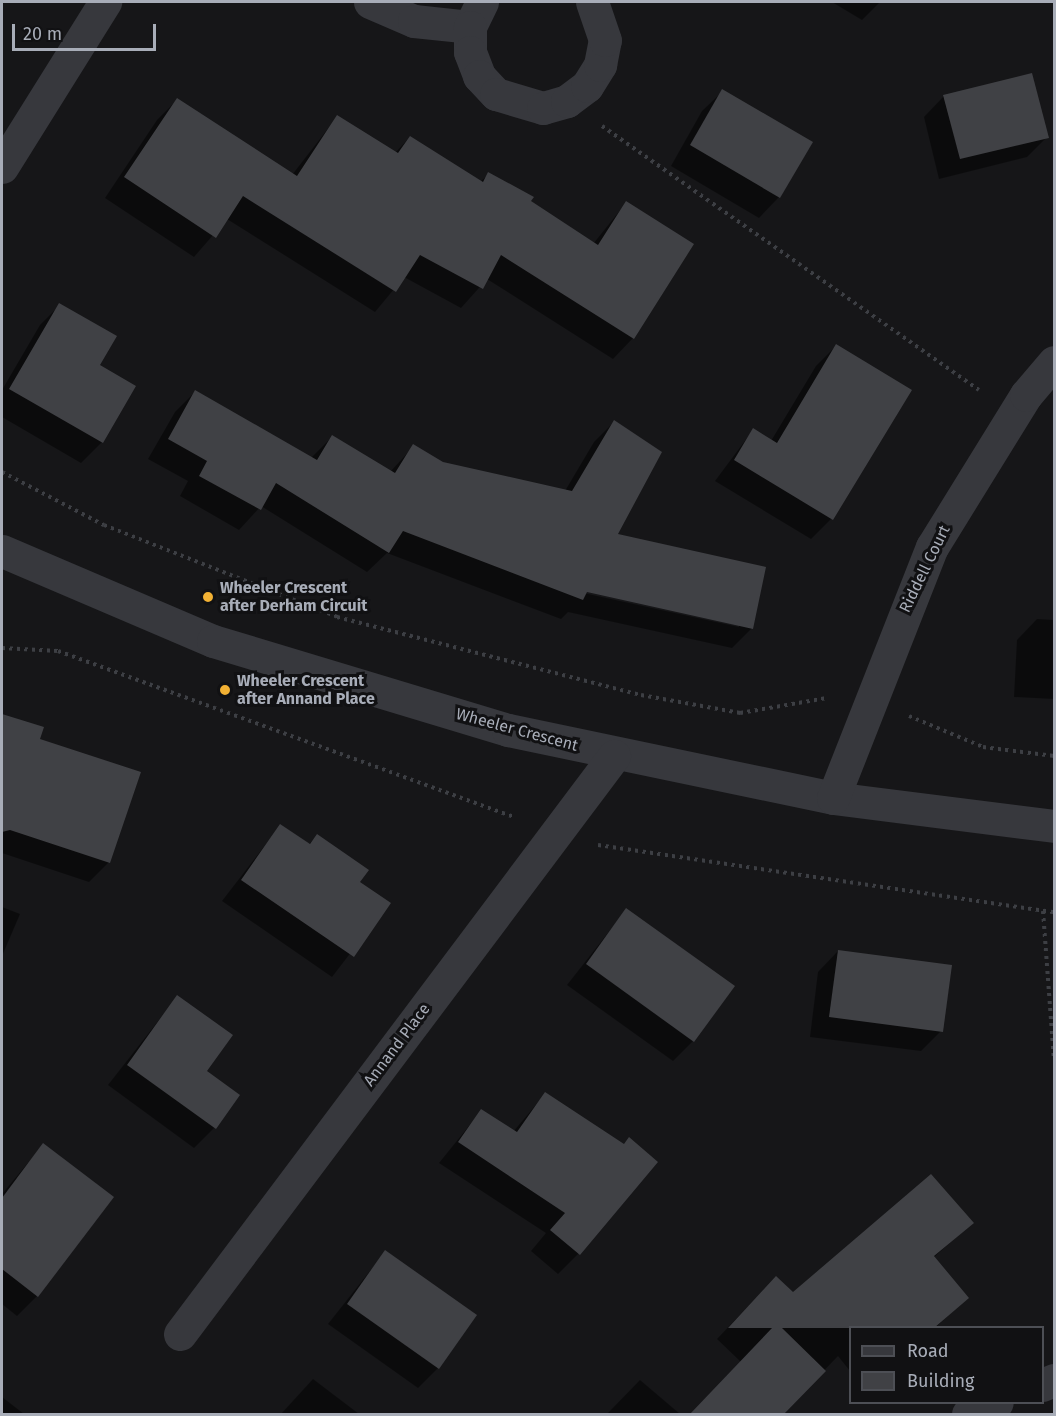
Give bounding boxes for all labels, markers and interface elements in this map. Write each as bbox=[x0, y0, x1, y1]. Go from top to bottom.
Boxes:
scale bar bbox=[15, 12, 159, 50]
text: 20 m bbox=[23, 23, 62, 45]
street label: Riddell Court bbox=[896, 522, 954, 616]
place label: Wheeler Crescent after Derham Circuit bbox=[220, 578, 367, 616]
marker: Wheeler Crescent after Derham Circuit bbox=[201, 590, 215, 604]
place label: Wheeler Crescent after Annand Place bbox=[237, 671, 375, 709]
marker: Wheeler Crescent after Annand Place bbox=[218, 683, 232, 697]
street label: Wheeler Crescent bbox=[454, 704, 580, 756]
street label: Annand Place bbox=[360, 1000, 434, 1090]
legend bbox=[849, 1326, 1044, 1404]
text: Road bbox=[907, 1340, 949, 1362]
text: Building bbox=[907, 1370, 974, 1392]

